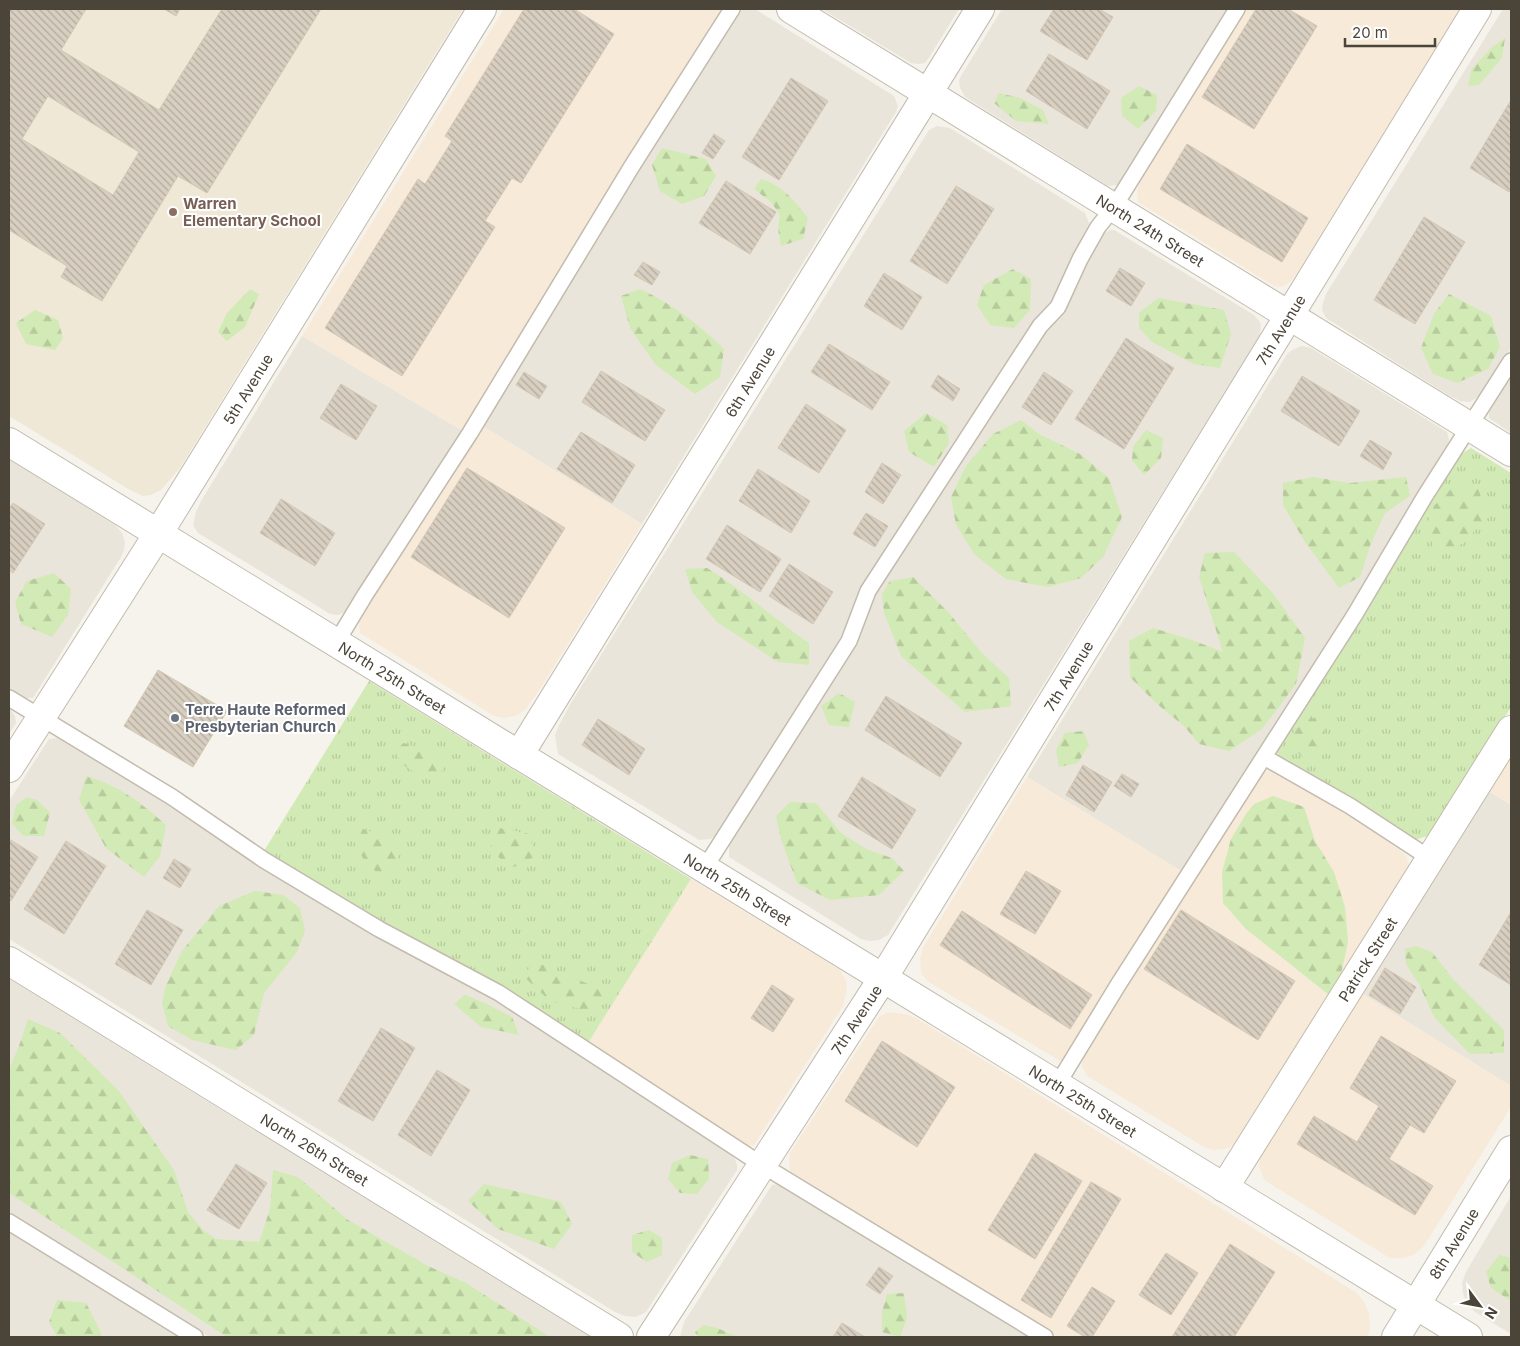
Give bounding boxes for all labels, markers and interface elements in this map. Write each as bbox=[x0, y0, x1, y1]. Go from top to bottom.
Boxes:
scale bar bbox=[1345, 15, 1435, 47]
text: 20 m bbox=[1352, 23, 1388, 42]
street label: North 24th Street bbox=[1093, 190, 1208, 271]
place label: Warren Elementary School bbox=[183, 194, 321, 230]
marker: Warren Elementary School bbox=[167, 206, 179, 218]
street label: 7th Avenue bbox=[1252, 291, 1309, 368]
street label: 6th Avenue bbox=[721, 343, 779, 421]
street label: 5th Avenue bbox=[219, 350, 277, 428]
street label: North 25th Street bbox=[335, 637, 450, 718]
street label: 7th Avenue bbox=[1039, 637, 1097, 714]
place label: Terre Haute Reformed Presbyterian Church bbox=[185, 700, 346, 736]
marker: Terre Haute Reformed Presbyterian Church bbox=[169, 712, 181, 724]
street label: North 25th Street bbox=[680, 849, 795, 929]
street label: Patrick Street bbox=[1334, 913, 1401, 1005]
street label: 7th Avenue bbox=[827, 981, 886, 1058]
street label: North 25th Street bbox=[1026, 1061, 1140, 1141]
street label: North 26th Street bbox=[257, 1109, 372, 1190]
street label: 8th Avenue bbox=[1425, 1204, 1483, 1282]
north arrow bbox=[1455, 1281, 1505, 1331]
text: N bbox=[1481, 1304, 1501, 1322]

